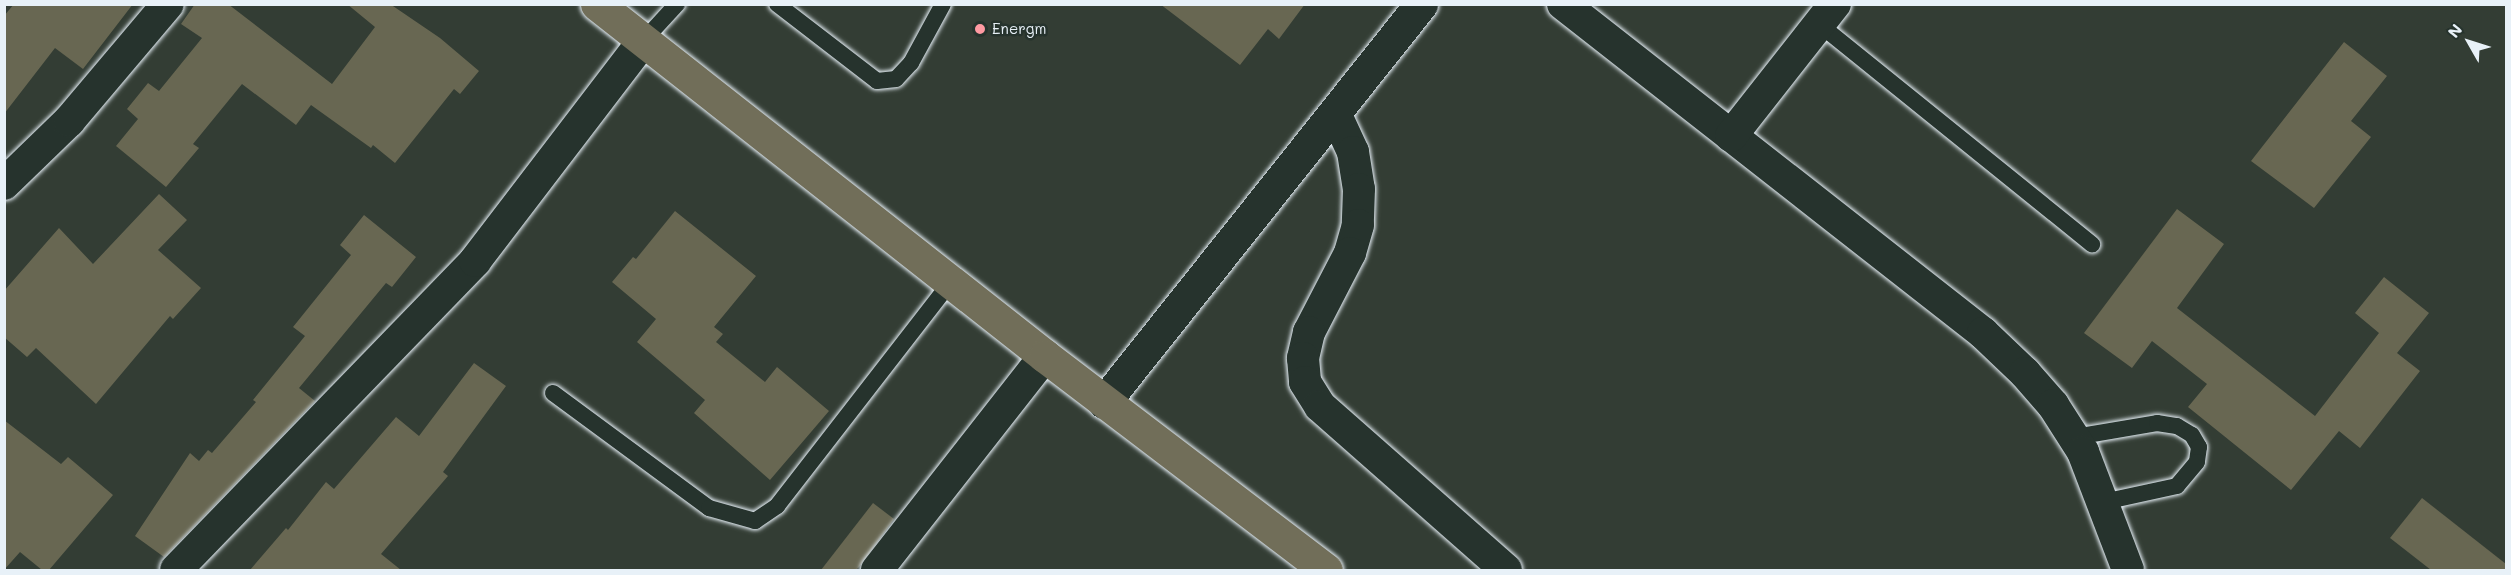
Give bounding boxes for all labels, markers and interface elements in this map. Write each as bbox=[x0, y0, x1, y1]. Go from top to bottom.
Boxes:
north arrow bbox=[2439, 12, 2499, 72]
text: N bbox=[2443, 19, 2467, 42]
place label: Energm bbox=[992, 20, 1046, 38]
marker: Energm bbox=[973, 22, 987, 36]

